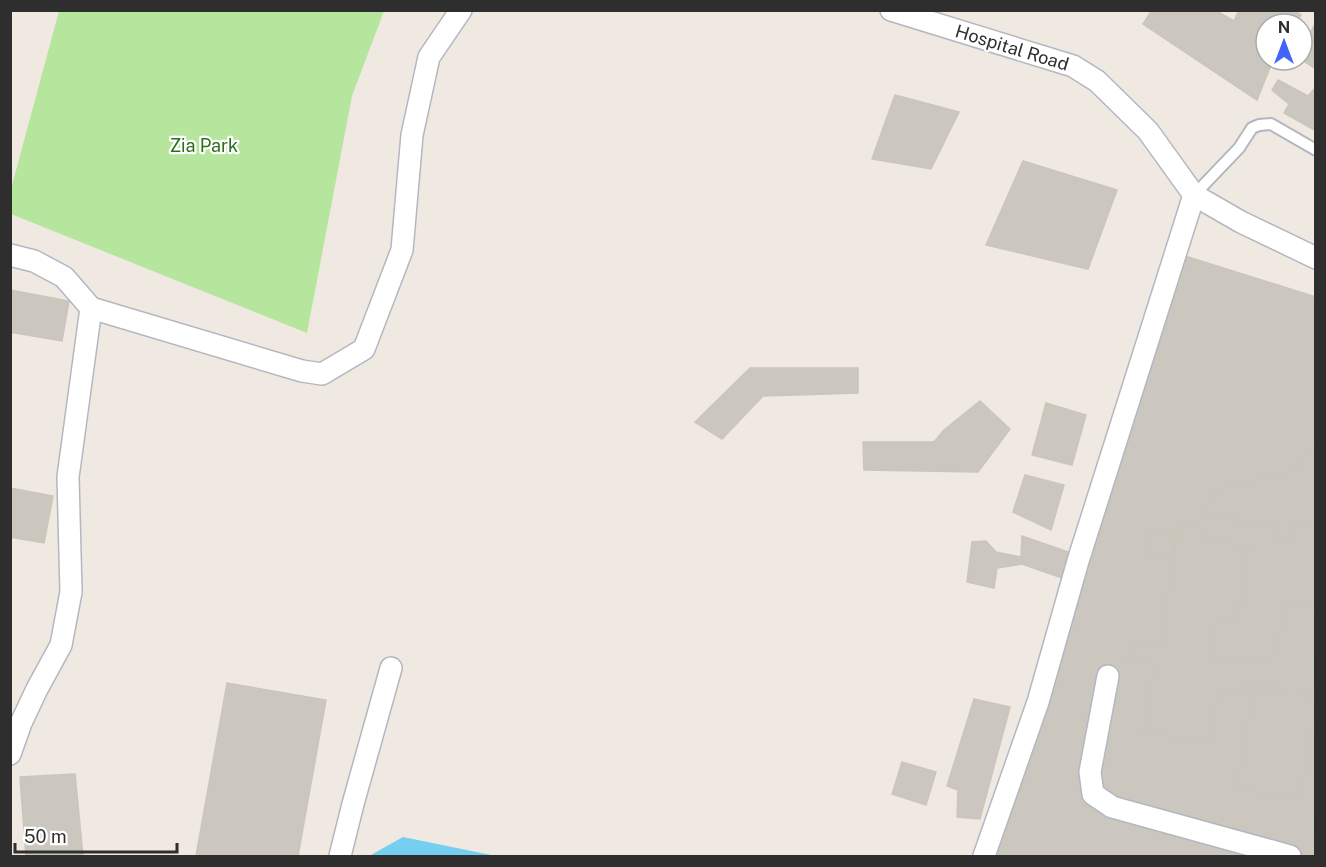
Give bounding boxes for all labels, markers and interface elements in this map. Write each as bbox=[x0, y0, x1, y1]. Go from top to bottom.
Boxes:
north arrow bbox=[1254, 12, 1314, 72]
text: N bbox=[1278, 18, 1290, 37]
street label: Hospital Road bbox=[953, 20, 1071, 75]
park label: Zia Park bbox=[170, 135, 238, 156]
scale bar bbox=[15, 816, 177, 854]
text: 50 m bbox=[24, 826, 67, 847]

